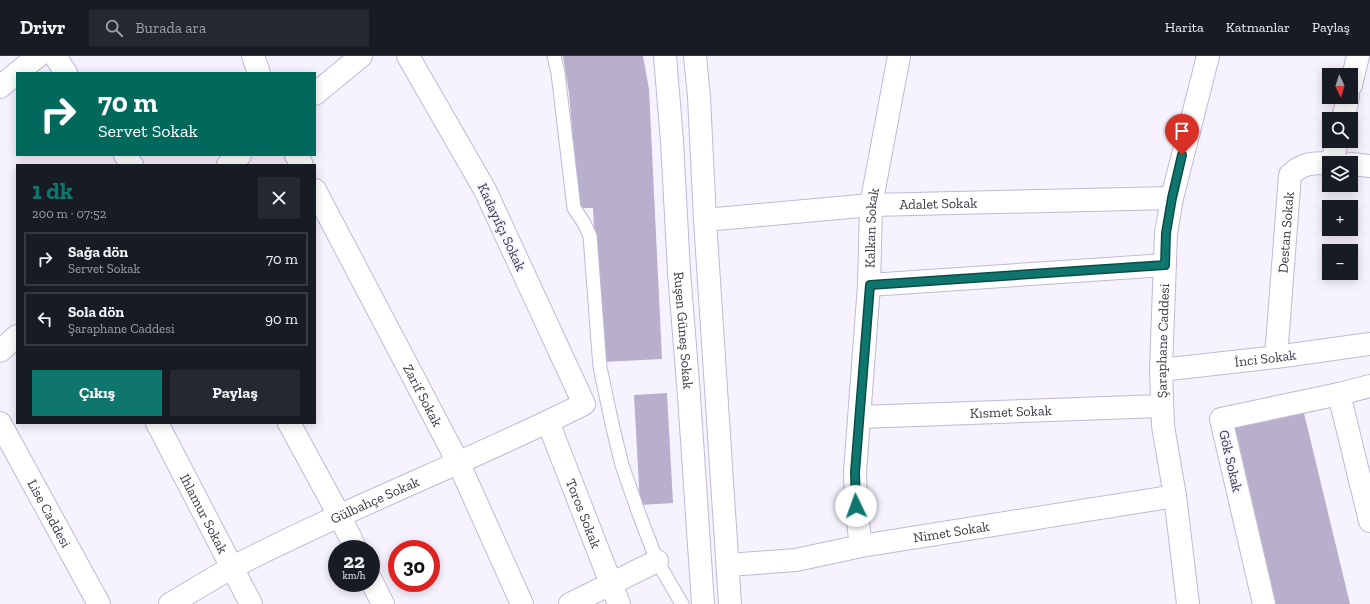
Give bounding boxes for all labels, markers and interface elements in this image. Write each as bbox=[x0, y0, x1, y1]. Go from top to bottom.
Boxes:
search box bbox=[89, 10, 369, 46]
text: Drivr bbox=[20, 16, 65, 39]
icon: search bbox=[103, 17, 125, 39]
text: Burada ara bbox=[135, 19, 206, 37]
text: Harita bbox=[1165, 19, 1204, 36]
text: Katmanlar bbox=[1226, 19, 1290, 36]
text: Paylaş bbox=[1312, 19, 1350, 36]
north arrow bbox=[1322, 68, 1358, 104]
map controls bbox=[1322, 68, 1358, 280]
text: 70 m bbox=[98, 86, 158, 119]
icon: right bbox=[32, 88, 84, 140]
button: search bbox=[1322, 112, 1358, 148]
pin bbox=[1165, 114, 1199, 155]
text: Servet Sokak bbox=[98, 120, 198, 142]
icon: arrive bbox=[1171, 120, 1193, 142]
button: layers bbox=[1322, 156, 1358, 192]
text: 1 dk bbox=[32, 176, 73, 205]
button: close bbox=[258, 177, 300, 219]
street label: Kadayıfçı Sokak bbox=[474, 181, 530, 274]
street label: Kalkan Sokak bbox=[861, 186, 883, 268]
street label: Destan Sokak bbox=[1274, 190, 1298, 274]
street label: Adalet Sokak bbox=[899, 195, 978, 213]
button: + bbox=[1322, 200, 1358, 236]
text: 200 m · 07:52 bbox=[32, 206, 106, 221]
text: Sağa dön bbox=[68, 243, 128, 261]
button: − bbox=[1322, 244, 1358, 280]
icon: right bbox=[34, 248, 56, 270]
text: 70 m bbox=[266, 250, 298, 268]
text: Servet Sokak bbox=[68, 261, 140, 276]
street label: Ruşen Güneş Sokak bbox=[670, 271, 696, 391]
street label: Şaraphane Caddesi bbox=[1153, 283, 1173, 399]
text: Sola dön bbox=[68, 303, 124, 321]
icon: left bbox=[34, 308, 56, 330]
text: 90 m bbox=[265, 310, 298, 328]
text: Şaraphane Caddesi bbox=[68, 321, 175, 336]
street label: İnci Sokak bbox=[1234, 346, 1298, 371]
street label: Zarif Sokak bbox=[399, 361, 446, 430]
button: Çıkış bbox=[32, 370, 162, 416]
button: Paylaş bbox=[170, 370, 300, 416]
street label: Kısmet Sokak bbox=[970, 402, 1053, 422]
street label: Gök Sokak bbox=[1215, 428, 1246, 495]
street label: Ihlamur Sokak bbox=[176, 471, 232, 557]
street label: Gülbahçe Sokak bbox=[328, 473, 423, 528]
street label: Lise Caddesi bbox=[23, 476, 75, 551]
street label: Toros Sokak bbox=[562, 476, 605, 551]
position arrow bbox=[835, 485, 877, 527]
street label: Nimet Sokak bbox=[912, 518, 991, 547]
speed limit sign: 30 bbox=[388, 540, 440, 592]
text: 22 bbox=[343, 549, 365, 573]
text: km/h bbox=[343, 570, 365, 582]

